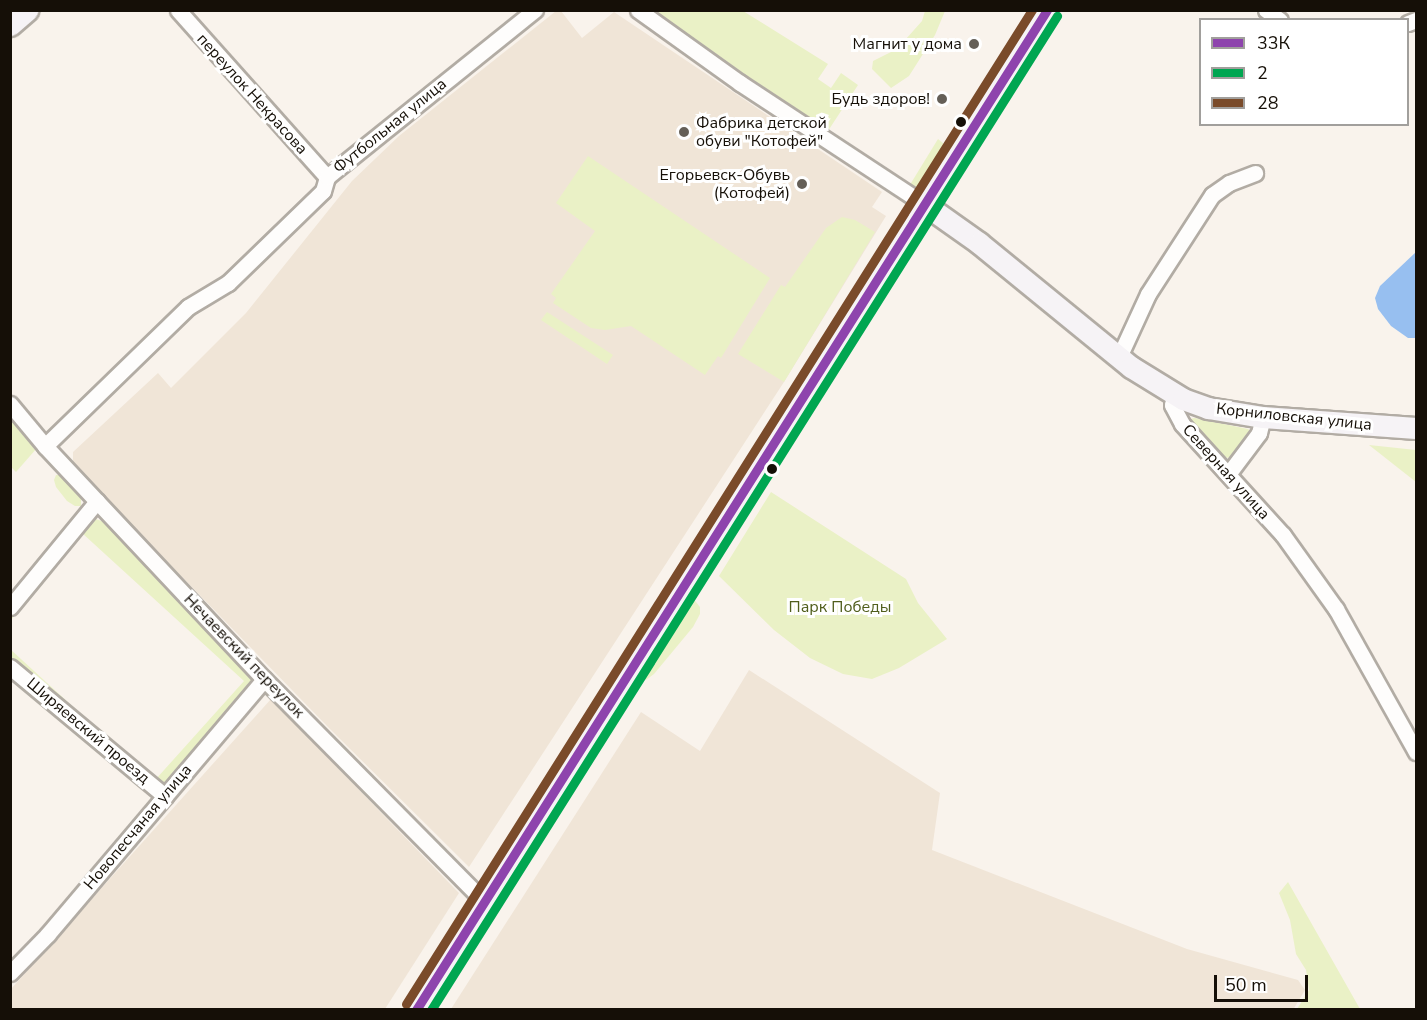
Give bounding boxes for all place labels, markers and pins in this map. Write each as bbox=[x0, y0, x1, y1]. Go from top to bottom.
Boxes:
place label: Магнит у дома bbox=[853, 34, 962, 54]
marker: Магнит у дома bbox=[967, 37, 981, 51]
place label: Будь здоров! bbox=[831, 89, 930, 109]
marker: Будь здоров! bbox=[935, 92, 949, 106]
place label: Фабрика детской обуви "Котофей" bbox=[696, 113, 827, 151]
unlabelled marker bbox=[955, 116, 967, 128]
marker: Фабрика детской обуви "Котофей" bbox=[677, 125, 691, 139]
place label: Егорьевск-Обувь (Котофей) bbox=[659, 165, 790, 203]
marker: Егорьевск-Обувь (Котофей) bbox=[795, 177, 809, 191]
unlabelled marker bbox=[766, 463, 778, 475]

